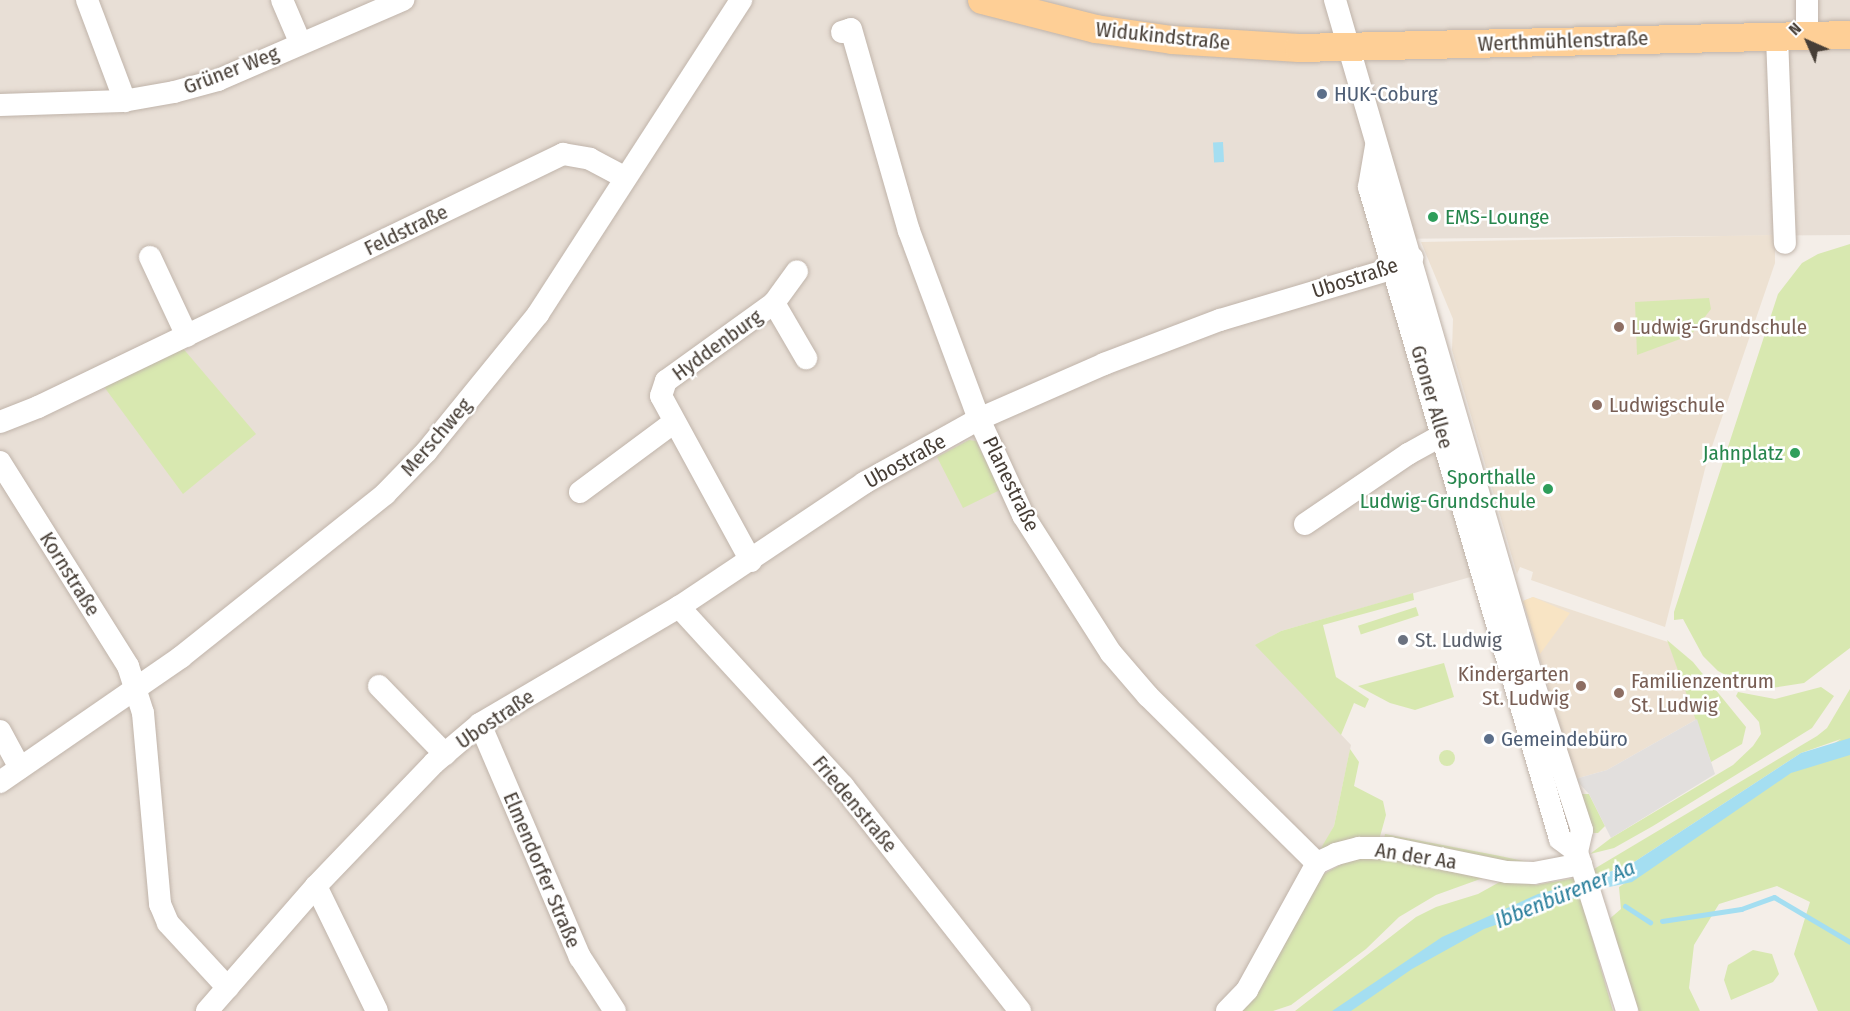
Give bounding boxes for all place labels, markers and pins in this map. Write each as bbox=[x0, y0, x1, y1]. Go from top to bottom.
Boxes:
place label: HUK-Coburg bbox=[1334, 81, 1438, 107]
marker: HUK-Coburg bbox=[1315, 87, 1329, 101]
place label: EMS-Lounge bbox=[1445, 204, 1549, 230]
marker: EMS-Lounge bbox=[1426, 210, 1440, 224]
place label: Ludwig-Grundschule bbox=[1631, 314, 1807, 340]
marker: Ludwig-Grundschule bbox=[1612, 320, 1626, 334]
place label: Ludwigschule bbox=[1609, 392, 1725, 418]
marker: Ludwigschule bbox=[1590, 398, 1604, 412]
place label: Jahnplatz bbox=[1703, 440, 1783, 466]
marker: Jahnplatz bbox=[1788, 446, 1802, 460]
place label: Sporthalle Ludwig-Grundschule bbox=[1360, 464, 1536, 514]
marker: Sporthalle Ludwig-Grundschule bbox=[1541, 482, 1555, 496]
place label: St. Ludwig bbox=[1415, 627, 1502, 653]
marker: St. Ludwig bbox=[1396, 633, 1410, 647]
place label: Kindergarten St. Ludwig bbox=[1458, 661, 1569, 711]
place label: Familienzentrum St. Ludwig bbox=[1631, 668, 1774, 718]
marker: Kindergarten St. Ludwig bbox=[1574, 679, 1588, 693]
marker: Familienzentrum St. Ludwig bbox=[1612, 686, 1626, 700]
place label: Gemeindebüro bbox=[1501, 726, 1628, 752]
marker: Gemeindebüro bbox=[1482, 732, 1496, 746]

